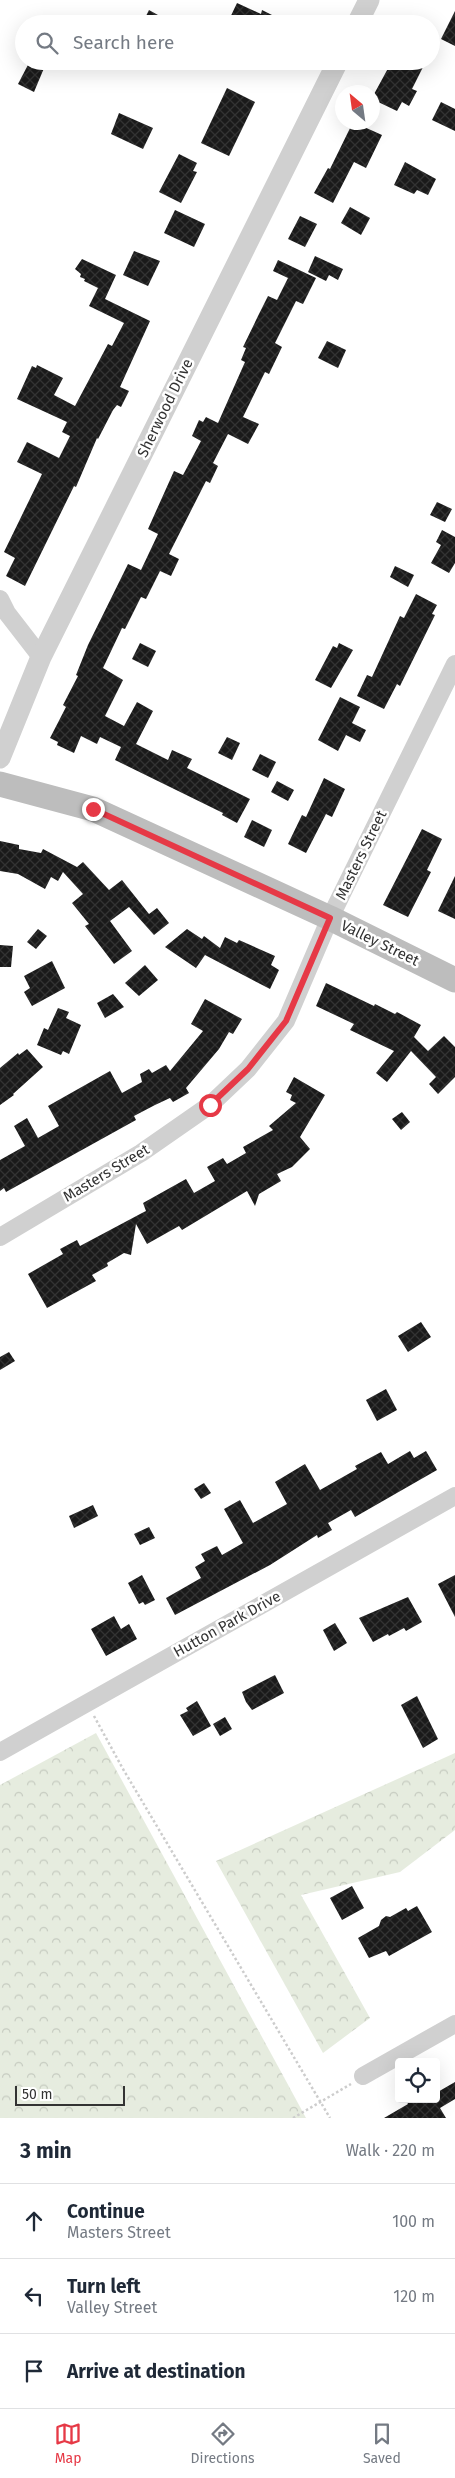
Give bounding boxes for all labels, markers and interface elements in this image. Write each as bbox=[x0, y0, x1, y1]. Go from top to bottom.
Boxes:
search box bbox=[15, 15, 440, 70]
icon: search bbox=[33, 29, 61, 57]
text: Search here bbox=[73, 31, 174, 54]
north arrow bbox=[335, 85, 380, 130]
street label: Sherwood Drive bbox=[133, 356, 197, 460]
route end bbox=[82, 798, 105, 821]
street label: Masters Street bbox=[332, 807, 391, 903]
street label: Valley Street bbox=[338, 916, 422, 970]
route start bbox=[199, 1094, 222, 1117]
street label: Masters Street bbox=[60, 1140, 153, 1206]
street label: Hutton Park Drive bbox=[170, 1587, 284, 1661]
map controls bbox=[395, 2058, 440, 2103]
button: locate bbox=[395, 2058, 440, 2103]
scale bar bbox=[15, 2083, 125, 2106]
text: 50 m bbox=[22, 2086, 53, 2103]
text: 3 min bbox=[20, 2138, 72, 2164]
text: Walk · 220 m bbox=[346, 2141, 435, 2160]
text: Continue bbox=[67, 2200, 145, 2223]
icon: ahead bbox=[20, 2207, 48, 2235]
text: 100 m bbox=[392, 2212, 435, 2231]
text: Masters Street bbox=[67, 2223, 171, 2242]
text: Turn left bbox=[67, 2275, 141, 2298]
icon: left bbox=[20, 2282, 48, 2310]
text: 120 m bbox=[393, 2287, 435, 2306]
text: Valley Street bbox=[67, 2298, 157, 2317]
icon: arrive bbox=[20, 2357, 48, 2385]
text: Arrive at destination bbox=[67, 2360, 246, 2383]
tab: Map bbox=[54, 2420, 82, 2467]
tab: Directions bbox=[190, 2420, 255, 2467]
tab: Saved bbox=[363, 2420, 401, 2467]

